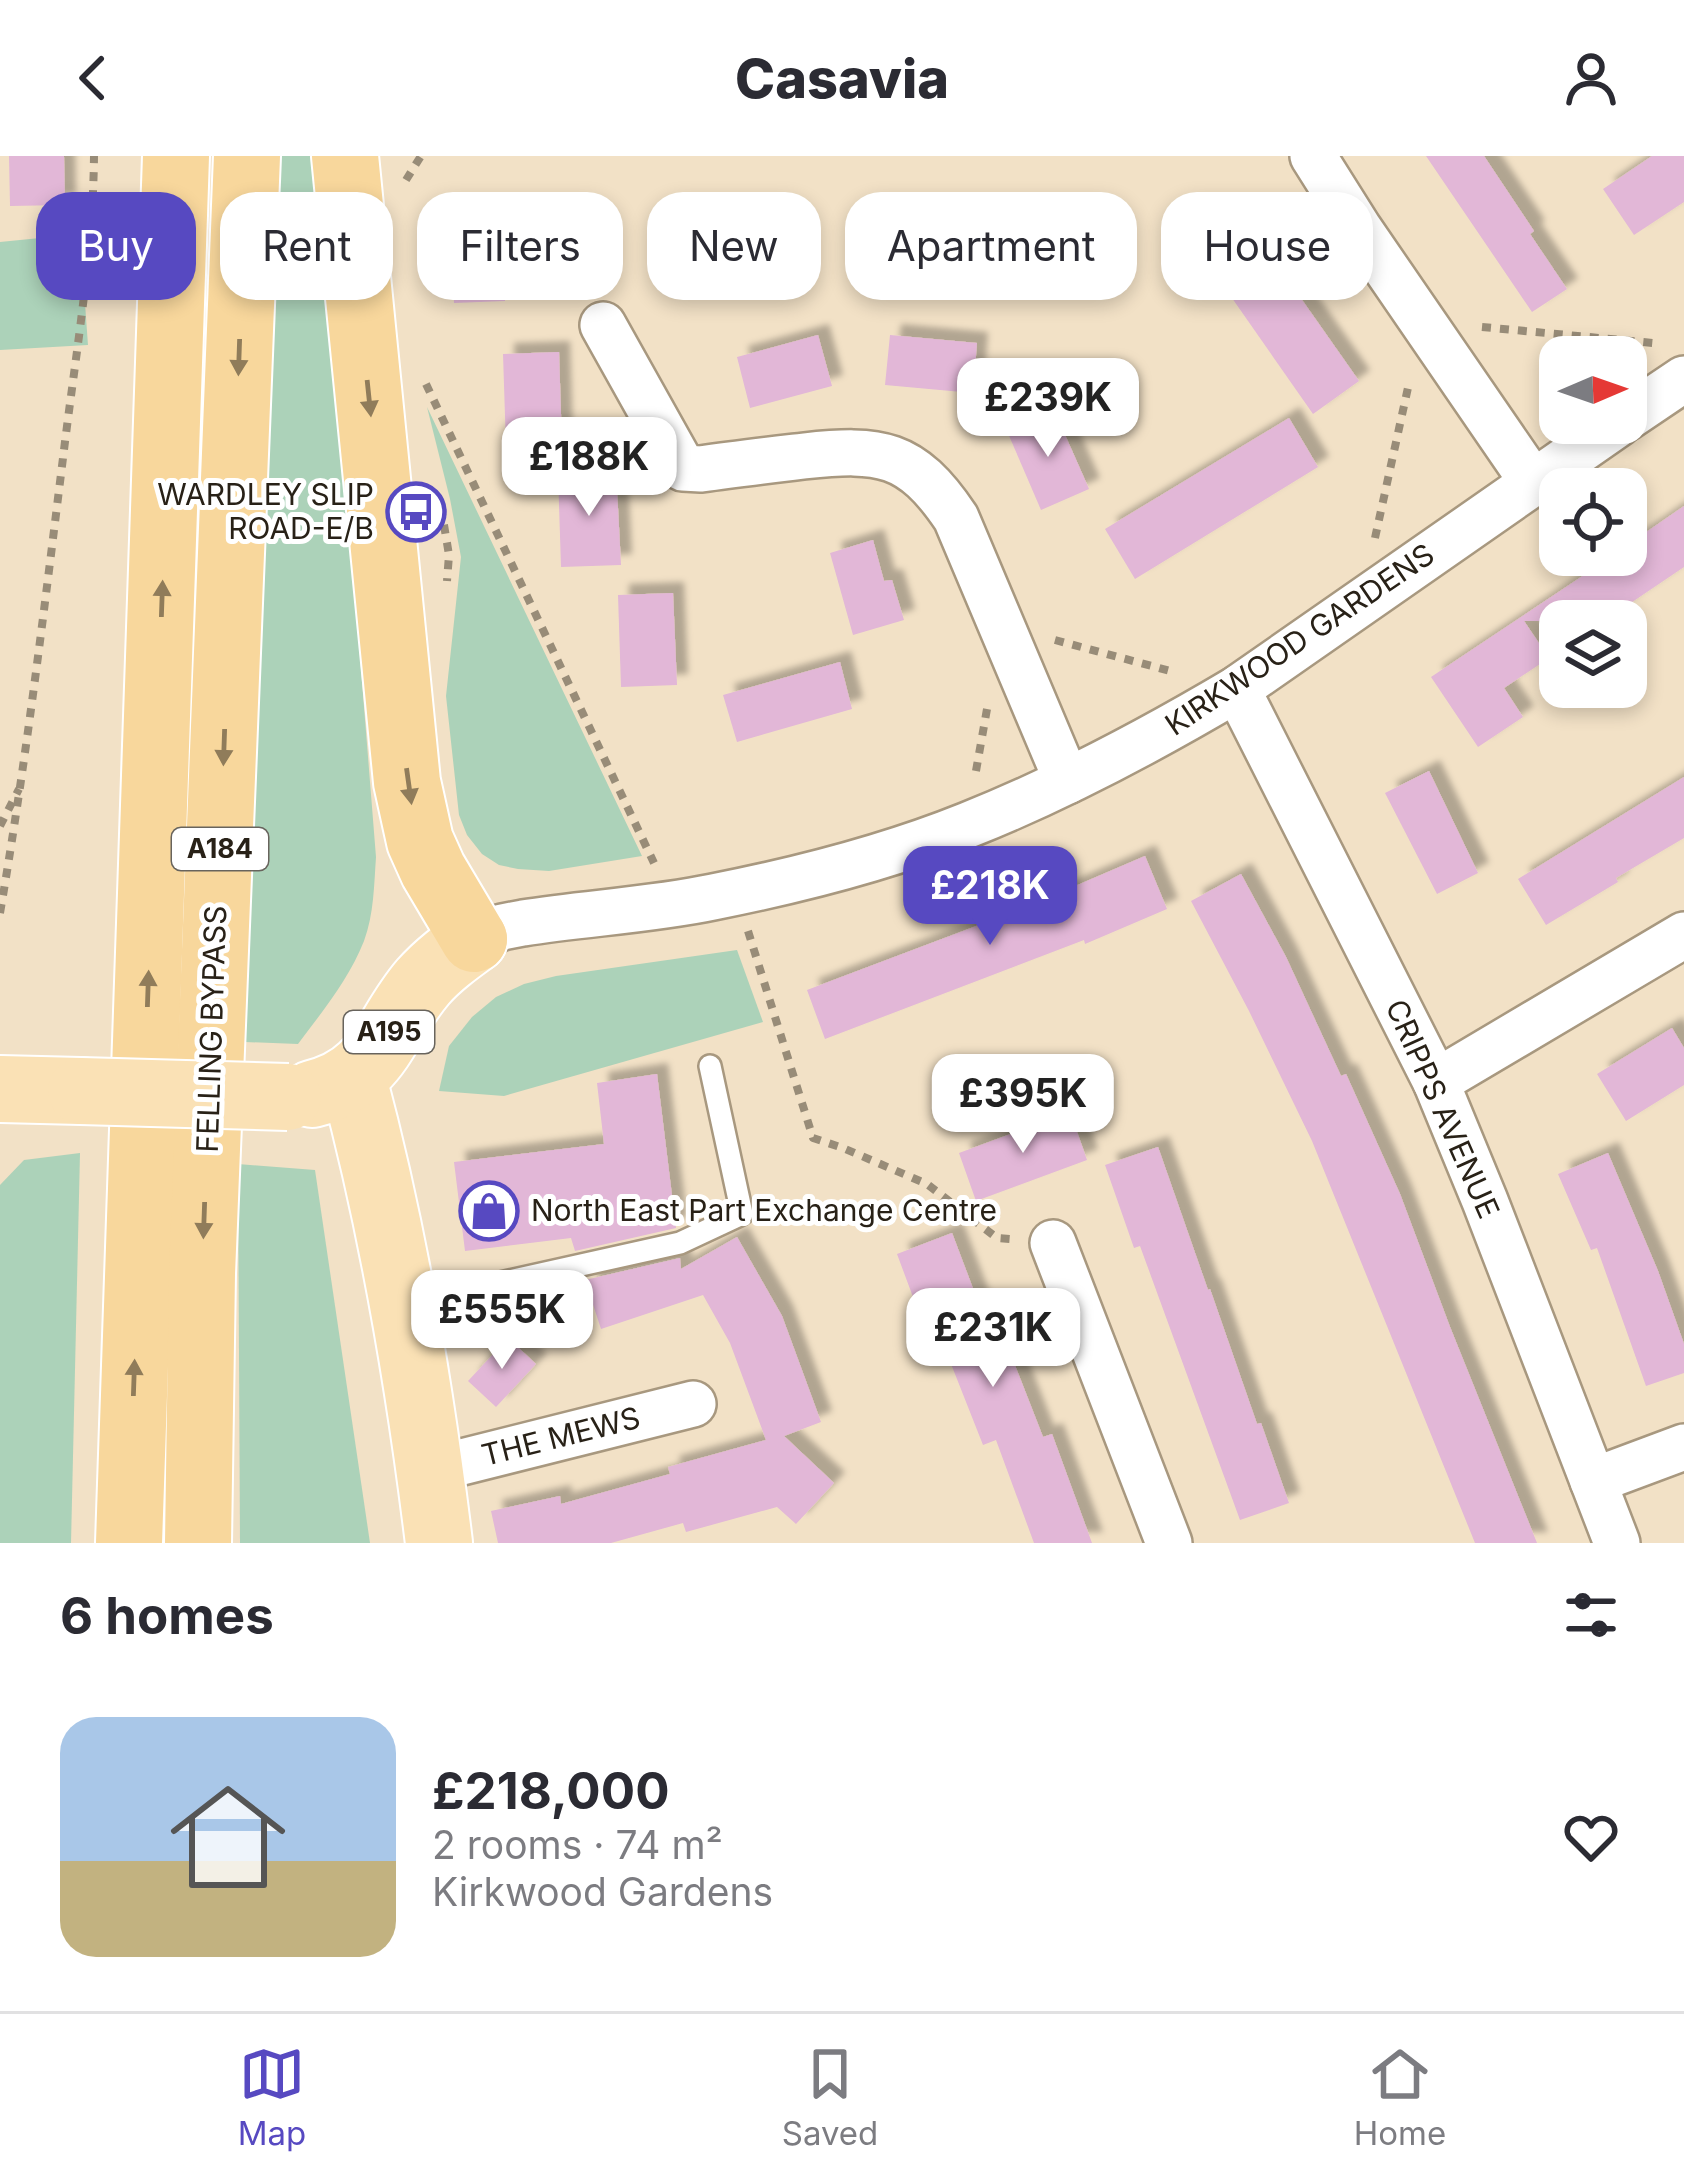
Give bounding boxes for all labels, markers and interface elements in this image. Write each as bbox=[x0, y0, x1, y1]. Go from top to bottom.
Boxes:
icon: back bbox=[60, 45, 126, 111]
icon: person bbox=[1558, 45, 1624, 111]
text: Casavia bbox=[735, 46, 949, 111]
chip: Buy bbox=[36, 192, 196, 300]
chip: Rent bbox=[220, 192, 393, 300]
chip: Filters bbox=[417, 192, 623, 300]
chip: New bbox=[647, 192, 821, 300]
chip: Apartment bbox=[845, 192, 1137, 300]
chip: House bbox=[1161, 192, 1373, 300]
north arrow bbox=[1539, 336, 1647, 444]
map controls bbox=[1539, 336, 1647, 708]
one-way arrow bbox=[230, 339, 249, 377]
pin: £239K bbox=[964, 358, 1132, 460]
text: £239K bbox=[984, 373, 1112, 420]
one-way arrow bbox=[360, 380, 379, 417]
pin: £188K bbox=[505, 417, 673, 519]
text: £188K bbox=[529, 432, 649, 479]
button: locate bbox=[1539, 468, 1647, 576]
place label: WARDLEY SLIP ROAD-E/B bbox=[157, 476, 374, 546]
bus stop icon: WARDLEY SLIP ROAD-E/B bbox=[385, 481, 447, 543]
street label: KIRKWOOD GARDENS bbox=[1158, 536, 1441, 743]
one-way arrow bbox=[153, 579, 172, 617]
button: layers bbox=[1539, 600, 1647, 708]
one-way arrow bbox=[214, 729, 233, 767]
one-way arrow bbox=[400, 768, 419, 805]
road number: A184 bbox=[172, 828, 268, 870]
pin: £218K bbox=[906, 846, 1074, 948]
text: £218K bbox=[930, 861, 1050, 908]
street label: FELLING BYPASS bbox=[189, 905, 233, 1153]
one-way arrow bbox=[139, 969, 158, 1007]
street label: CRIPPS AVENUE bbox=[1379, 994, 1507, 1224]
road number: A195 bbox=[344, 1011, 434, 1053]
pin: £395K bbox=[939, 1054, 1107, 1156]
text: £395K bbox=[959, 1069, 1087, 1116]
shop icon: North East Part Exchange Centre bbox=[458, 1180, 520, 1242]
place label: North East Part Exchange Centre bbox=[531, 1192, 997, 1228]
one-way arrow bbox=[194, 1202, 213, 1240]
pin: £555K bbox=[418, 1270, 586, 1372]
text: £555K bbox=[438, 1285, 566, 1332]
pin: £231K bbox=[909, 1288, 1077, 1390]
text: £231K bbox=[933, 1303, 1053, 1350]
one-way arrow bbox=[125, 1359, 144, 1397]
street label: THE MEWS bbox=[478, 1399, 644, 1473]
icon: filters bbox=[1558, 1582, 1624, 1648]
text: 6 homes bbox=[60, 1585, 274, 1646]
text: £218,000 bbox=[432, 1760, 670, 1821]
icon: home bbox=[156, 1765, 300, 1909]
icon: heart bbox=[1558, 1804, 1624, 1870]
text: 2 rooms · 74 m² bbox=[432, 1821, 723, 1868]
text: Kirkwood Gardens bbox=[432, 1868, 773, 1915]
tab: Map bbox=[238, 2041, 306, 2153]
tab: Saved bbox=[782, 2041, 878, 2153]
tab: Home bbox=[1354, 2041, 1446, 2153]

